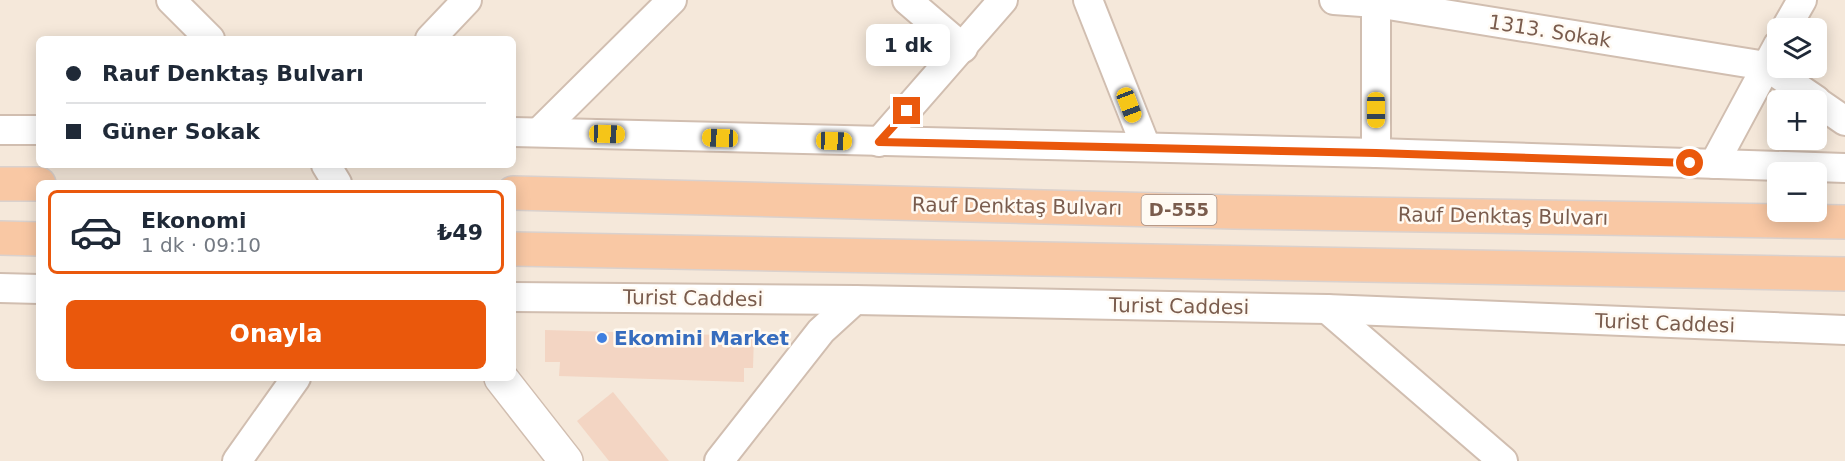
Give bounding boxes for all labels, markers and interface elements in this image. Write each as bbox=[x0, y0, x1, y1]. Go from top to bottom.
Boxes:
street label: 1313. Sokak bbox=[1487, 9, 1613, 53]
map controls bbox=[1767, 18, 1827, 222]
button: layers bbox=[1767, 18, 1827, 78]
callout: 1 dk bbox=[865, 24, 949, 66]
text: 1 dk bbox=[884, 33, 932, 57]
text: Rauf Denktaş Bulvarı bbox=[102, 61, 364, 86]
car bbox=[1114, 85, 1144, 125]
button: + bbox=[1767, 90, 1827, 150]
car bbox=[1367, 92, 1385, 128]
route end bbox=[893, 97, 920, 124]
text: Güner Sokak bbox=[102, 119, 260, 144]
car bbox=[589, 124, 625, 144]
car bbox=[702, 128, 738, 148]
car bbox=[816, 131, 852, 151]
route start bbox=[1676, 149, 1703, 176]
button: − bbox=[1767, 162, 1827, 222]
street label: Rauf Denktaş Bulvarı bbox=[912, 192, 1122, 220]
road number: D-555 bbox=[1142, 195, 1216, 225]
street label: Rauf Denktaş Bulvarı bbox=[1398, 202, 1608, 230]
icon: car bbox=[69, 205, 123, 259]
text: Ekonomi bbox=[141, 208, 246, 233]
text: ₺49 bbox=[437, 220, 483, 245]
text: 1 dk · 09:10 bbox=[141, 233, 261, 257]
street label: Turist Caddesi bbox=[622, 285, 763, 311]
street label: Turist Caddesi bbox=[1108, 293, 1249, 319]
button: Onayla bbox=[66, 300, 486, 369]
street label: Turist Caddesi bbox=[1594, 309, 1735, 337]
place label: Ekomini Market bbox=[614, 326, 790, 350]
marker: Ekomini Market bbox=[595, 331, 609, 345]

